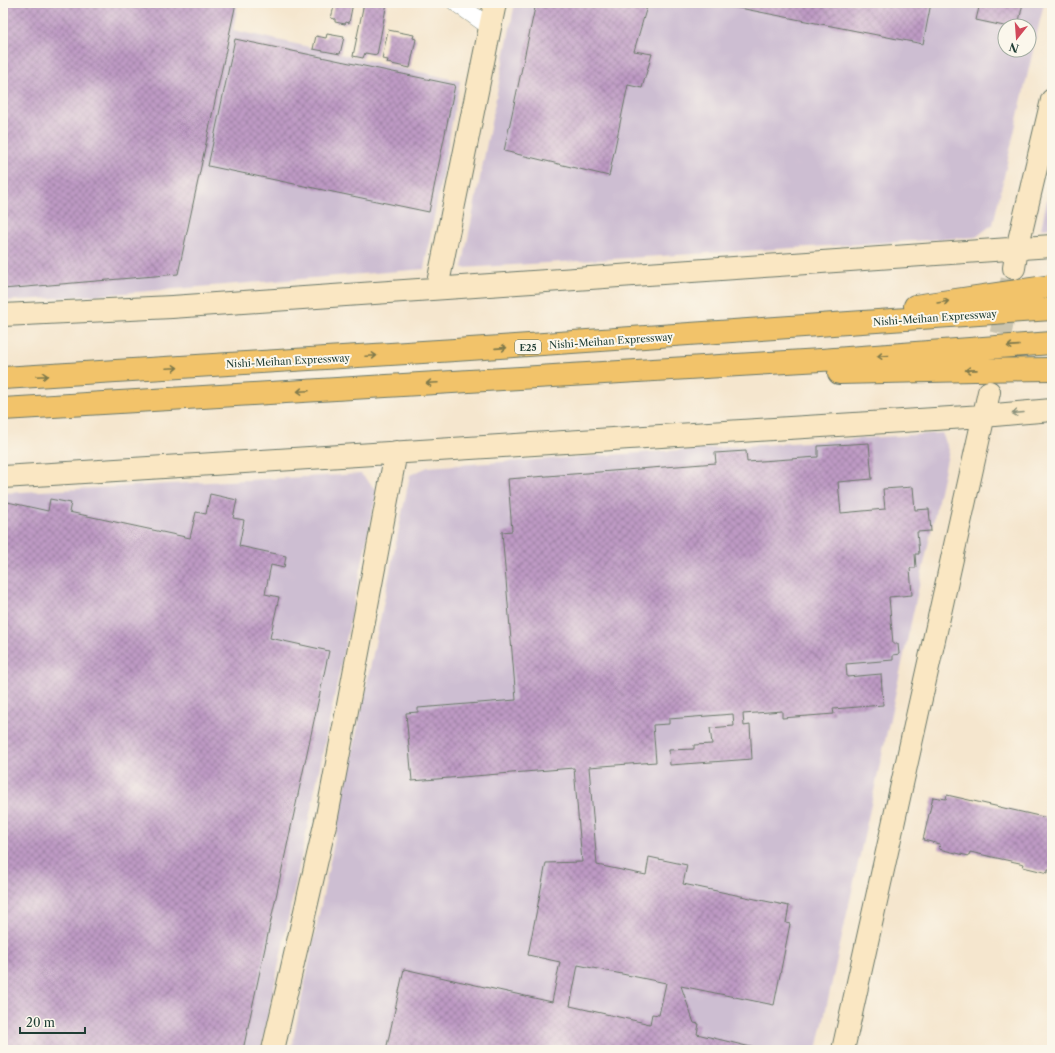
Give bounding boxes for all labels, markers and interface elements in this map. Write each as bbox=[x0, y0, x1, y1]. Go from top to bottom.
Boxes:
north arrow bbox=[997, 18, 1037, 58]
text: N bbox=[1007, 39, 1021, 56]
one-way arrow bbox=[936, 298, 949, 306]
street label: Nishi-Meihan Expressway bbox=[873, 307, 998, 329]
street label: Nishi-Meihan Expressway bbox=[549, 330, 674, 352]
road number: E25 bbox=[515, 340, 541, 354]
one-way arrow bbox=[1007, 343, 1020, 350]
one-way arrow bbox=[494, 345, 507, 352]
street label: Nishi-Meihan Expressway bbox=[226, 351, 351, 371]
one-way arrow bbox=[877, 352, 890, 359]
one-way arrow bbox=[364, 353, 377, 360]
one-way arrow bbox=[165, 365, 178, 372]
one-way arrow bbox=[965, 366, 978, 374]
one-way arrow bbox=[35, 372, 48, 380]
one-way arrow bbox=[426, 380, 439, 387]
one-way arrow bbox=[297, 387, 310, 395]
one-way arrow bbox=[1012, 409, 1025, 416]
scale bar bbox=[20, 1009, 85, 1035]
text: 20 m bbox=[26, 1015, 55, 1030]

